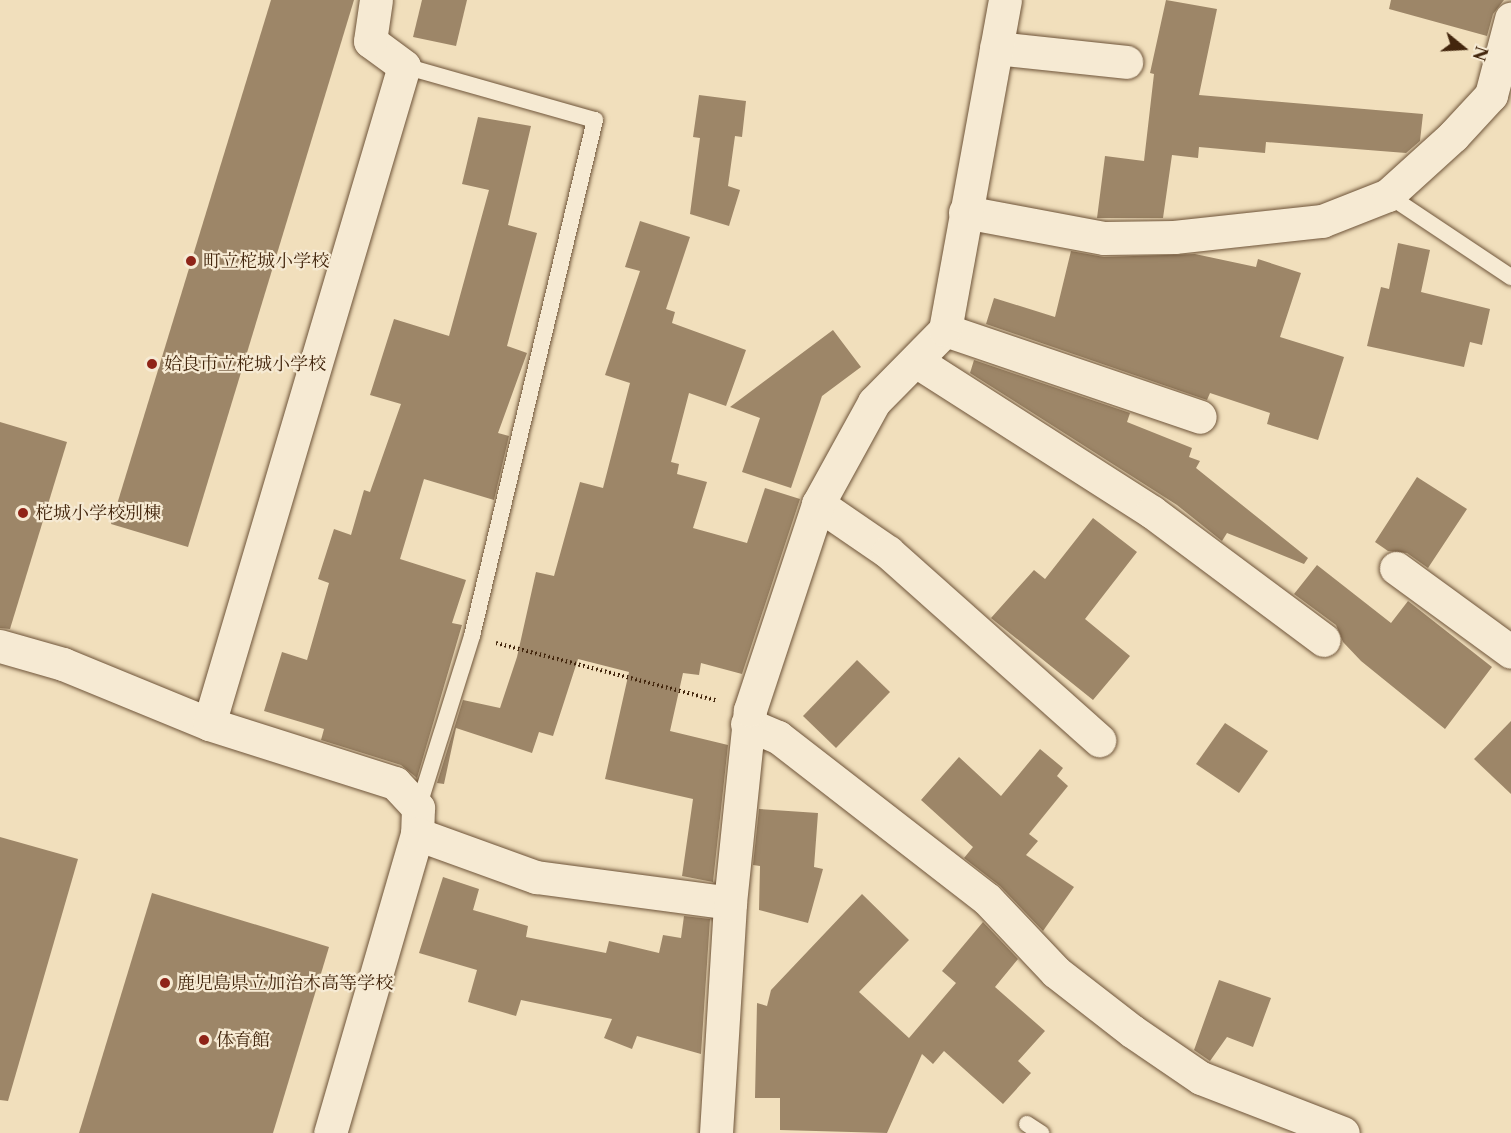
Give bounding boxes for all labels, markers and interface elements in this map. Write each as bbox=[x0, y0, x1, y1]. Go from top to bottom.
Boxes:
north arrow bbox=[1433, 18, 1493, 78]
text: N bbox=[1468, 44, 1492, 63]
place label: 町立柁城小学校 bbox=[203, 250, 329, 272]
marker: 町立柁城小学校 bbox=[184, 254, 198, 268]
place label: 姶良市立柁城小学校 bbox=[164, 353, 326, 375]
marker: 姶良市立柁城小学校 bbox=[145, 357, 159, 371]
place label: 柁城小学校別棟 bbox=[35, 502, 161, 524]
marker: 柁城小学校別棟 bbox=[16, 506, 30, 520]
place label: 鹿児島県立加治木高等学校 bbox=[177, 972, 393, 994]
marker: 鹿児島県立加治木高等学校 bbox=[158, 976, 172, 990]
place label: 体育館 bbox=[216, 1029, 270, 1051]
marker: 体育館 bbox=[197, 1033, 211, 1047]

